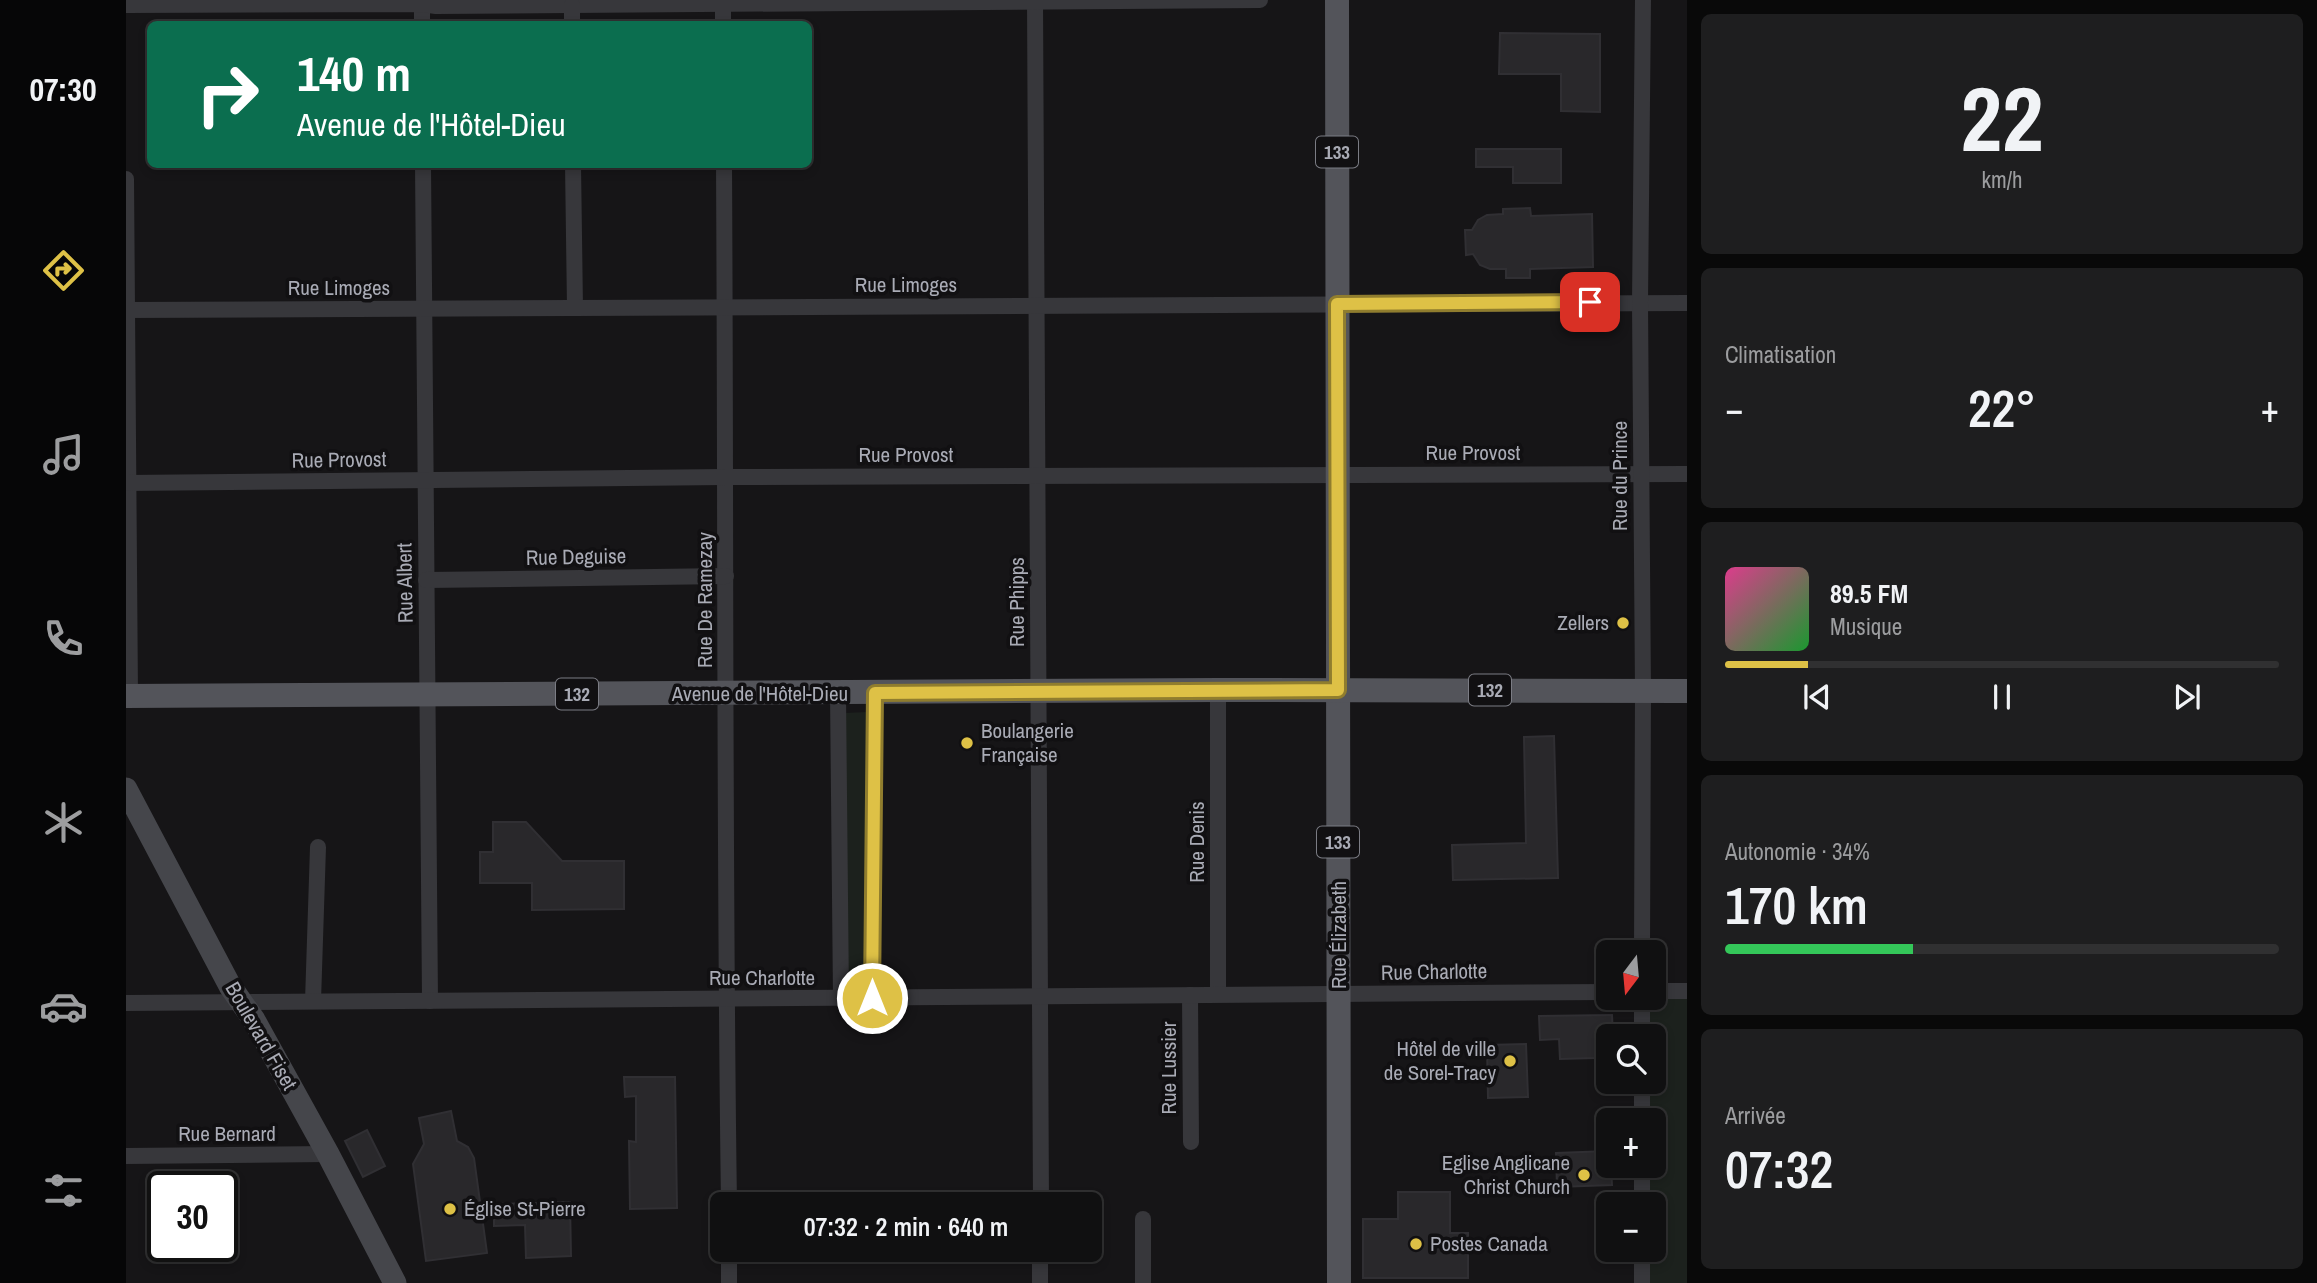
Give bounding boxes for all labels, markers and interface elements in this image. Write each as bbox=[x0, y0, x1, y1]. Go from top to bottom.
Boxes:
text: 140 m bbox=[297, 40, 411, 106]
icon: right bbox=[182, 49, 273, 140]
text: 22 bbox=[1961, 57, 2044, 179]
text: 07:30 bbox=[29, 68, 97, 111]
text: Avenue de l'Hôtel-Dieu bbox=[297, 103, 566, 146]
road number: 133 bbox=[1316, 136, 1358, 168]
text: km/h bbox=[1982, 164, 2022, 195]
icon: directions bbox=[39, 246, 88, 295]
street label: Rue Limoges bbox=[855, 270, 957, 299]
pin bbox=[1560, 272, 1620, 332]
street label: Rue Limoges bbox=[288, 273, 390, 302]
icon: arrive bbox=[1571, 283, 1609, 321]
text: Climatisation bbox=[1725, 339, 1836, 370]
text: 22° bbox=[1968, 373, 2036, 443]
text: − bbox=[1725, 383, 1743, 434]
text: + bbox=[2261, 383, 2279, 434]
street label: Rue du Prince bbox=[1605, 421, 1634, 531]
icon: music bbox=[39, 430, 88, 479]
street label: Rue Provost bbox=[1426, 438, 1521, 467]
street label: Rue Provost bbox=[859, 440, 954, 469]
street label: Rue Provost bbox=[291, 444, 387, 475]
street label: Rue De Ramezay bbox=[690, 532, 719, 668]
street label: Rue Deguise bbox=[525, 541, 626, 572]
street label: Rue Albert bbox=[389, 542, 420, 623]
street label: Rue Phipps bbox=[1002, 557, 1031, 647]
text: 89.5 FM bbox=[1830, 576, 1908, 611]
place label: Zellers bbox=[1557, 608, 1609, 637]
text: Musique bbox=[1830, 611, 1902, 642]
icon: phone bbox=[39, 614, 88, 663]
marker: Zellers bbox=[1615, 615, 1631, 631]
road number: 132 bbox=[1469, 674, 1511, 706]
road number: 132 bbox=[556, 678, 598, 709]
icon: previous bbox=[1798, 678, 1836, 716]
icon: pause bbox=[1983, 678, 2021, 716]
icon: next bbox=[2168, 678, 2206, 716]
street label: Avenue de l'Hôtel-Dieu bbox=[671, 679, 848, 708]
place label: Boulangerie Française bbox=[981, 716, 1074, 769]
marker: Boulangerie Française bbox=[959, 735, 975, 751]
icon: climate bbox=[39, 798, 88, 847]
street label: Rue Denis bbox=[1182, 801, 1211, 883]
road number: 133 bbox=[1317, 827, 1359, 858]
text: Autonomie · 34% bbox=[1725, 836, 1870, 867]
text: 170 km bbox=[1725, 870, 1868, 940]
street label: Rue Élizabeth bbox=[1324, 881, 1353, 989]
north arrow bbox=[1596, 940, 1666, 1010]
map controls bbox=[1596, 940, 1666, 1262]
street label: Rue Charlotte bbox=[1381, 956, 1487, 987]
position arrow bbox=[835, 961, 909, 1035]
street label: Rue Charlotte bbox=[709, 963, 815, 992]
street label: Boulevard Fiset bbox=[219, 976, 304, 1095]
icon: car bbox=[39, 982, 88, 1031]
street label: Rue Lussier bbox=[1154, 1021, 1183, 1114]
button: search bbox=[1596, 1024, 1666, 1094]
place label: Hôtel de ville de Sorel-Tracy bbox=[1384, 1034, 1496, 1087]
marker: Hôtel de ville de Sorel-Tracy bbox=[1502, 1053, 1518, 1069]
text: Arrivée bbox=[1725, 1100, 1786, 1131]
button: + bbox=[1596, 1108, 1666, 1178]
street label: Rue Bernard bbox=[178, 1119, 276, 1148]
text: 07:32 bbox=[1725, 1134, 1833, 1204]
place label: Eglise Anglicane Christ Church bbox=[1442, 1148, 1570, 1201]
icon: filters bbox=[39, 1166, 88, 1215]
marker: Eglise Anglicane Christ Church bbox=[1576, 1167, 1592, 1183]
speed limit sign: 30 bbox=[147, 1171, 238, 1262]
button: − bbox=[1596, 1192, 1666, 1262]
place label: Église St-Pierre bbox=[464, 1194, 586, 1223]
marker: Église St-Pierre bbox=[442, 1201, 458, 1217]
text: 07:32 · 2 min · 640 m bbox=[804, 1209, 1008, 1244]
place label: Postes Canada bbox=[1430, 1229, 1548, 1258]
marker: Postes Canada bbox=[1408, 1236, 1424, 1252]

